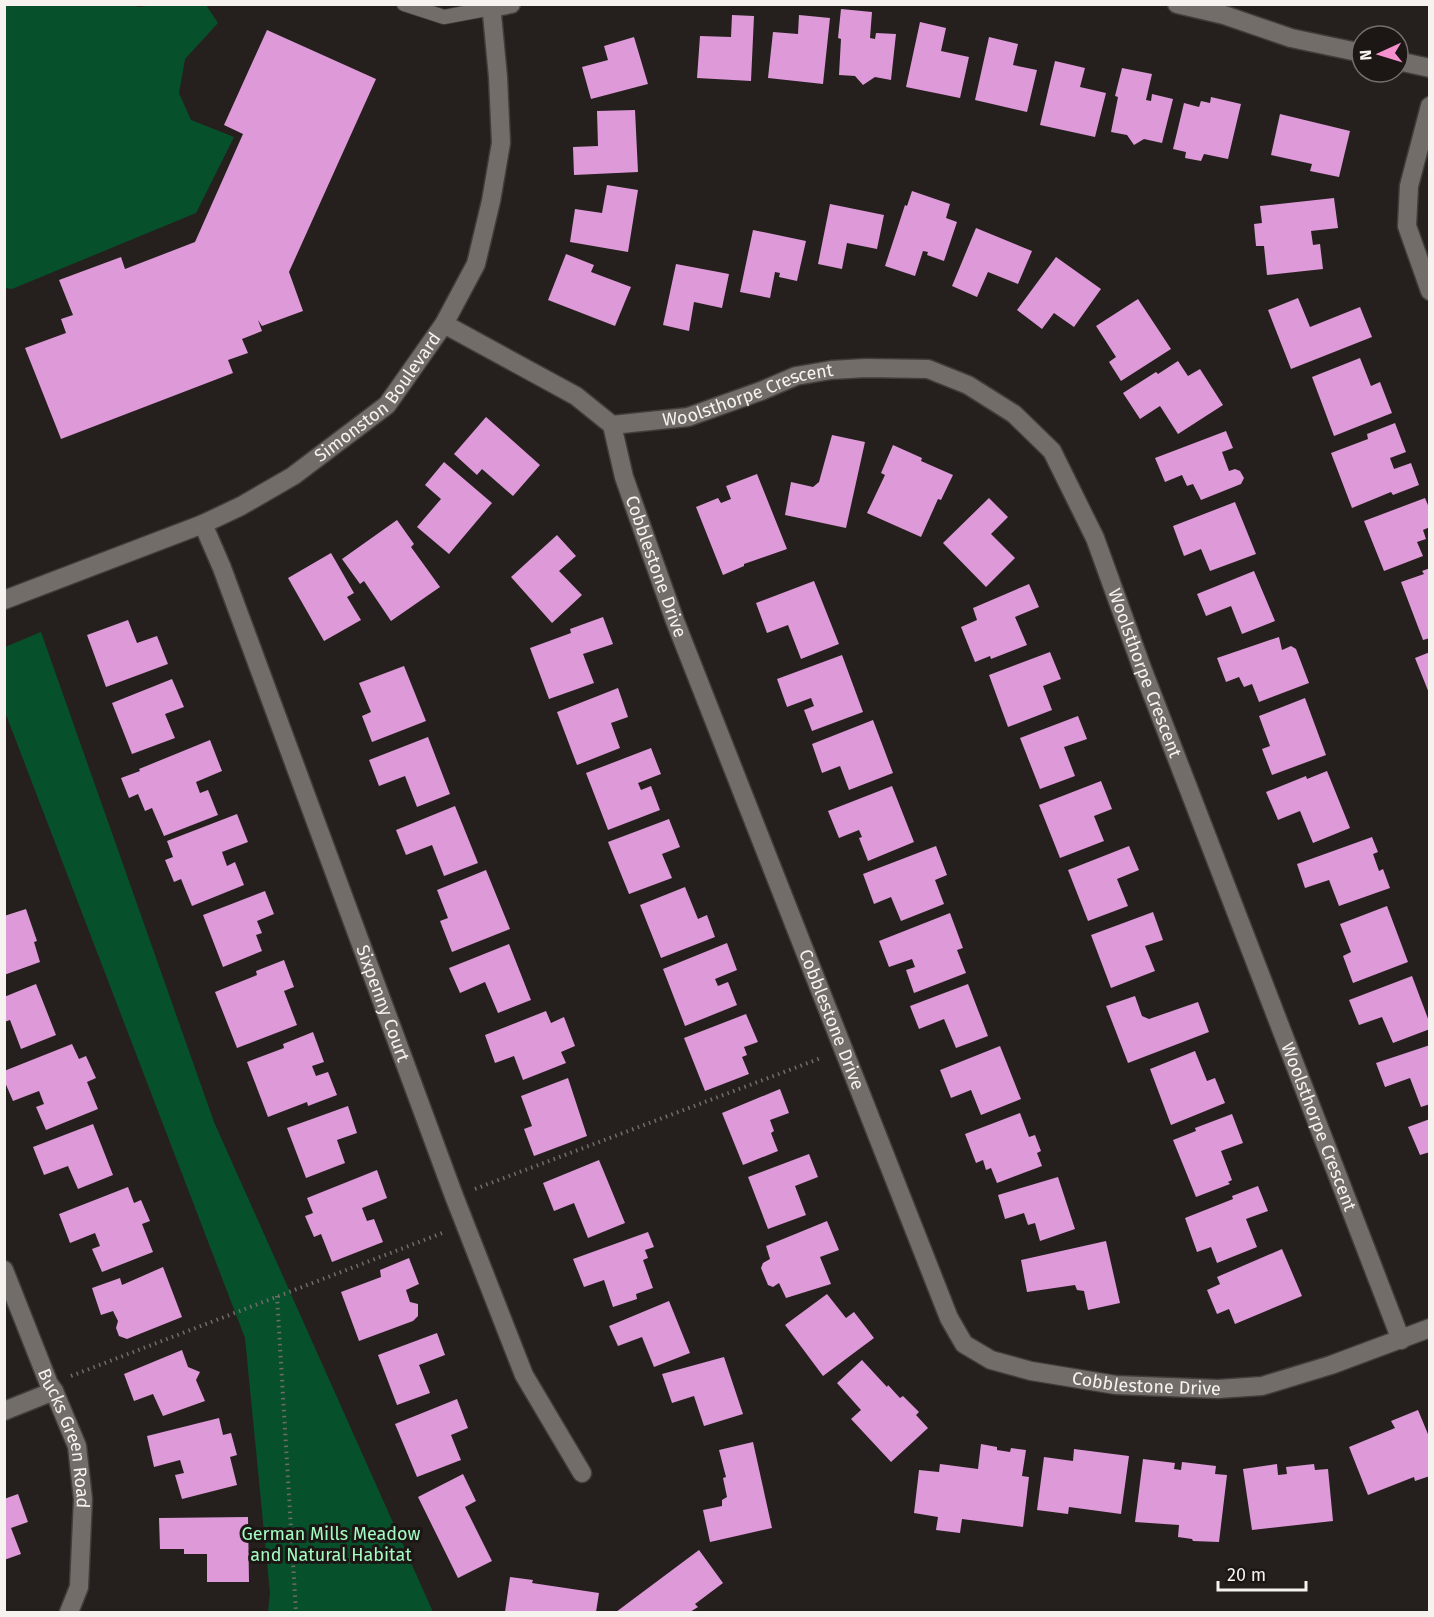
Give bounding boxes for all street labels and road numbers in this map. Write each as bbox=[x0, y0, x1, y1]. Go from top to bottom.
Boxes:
street label: Simonston Boulevard bbox=[310, 328, 446, 467]
street label: Woolsthorpe Crescent bbox=[661, 359, 835, 431]
street label: Cobblestone Drive bbox=[620, 493, 691, 641]
street label: Woolsthorpe Crescent bbox=[1103, 585, 1187, 761]
street label: Sixpenny Court bbox=[351, 942, 415, 1065]
street label: Cobblestone Drive bbox=[794, 946, 869, 1093]
street label: Woolsthorpe Crescent bbox=[1276, 1039, 1361, 1215]
street label: Bucks Green Road bbox=[33, 1365, 94, 1509]
street label: Cobblestone Drive bbox=[1071, 1367, 1221, 1400]

